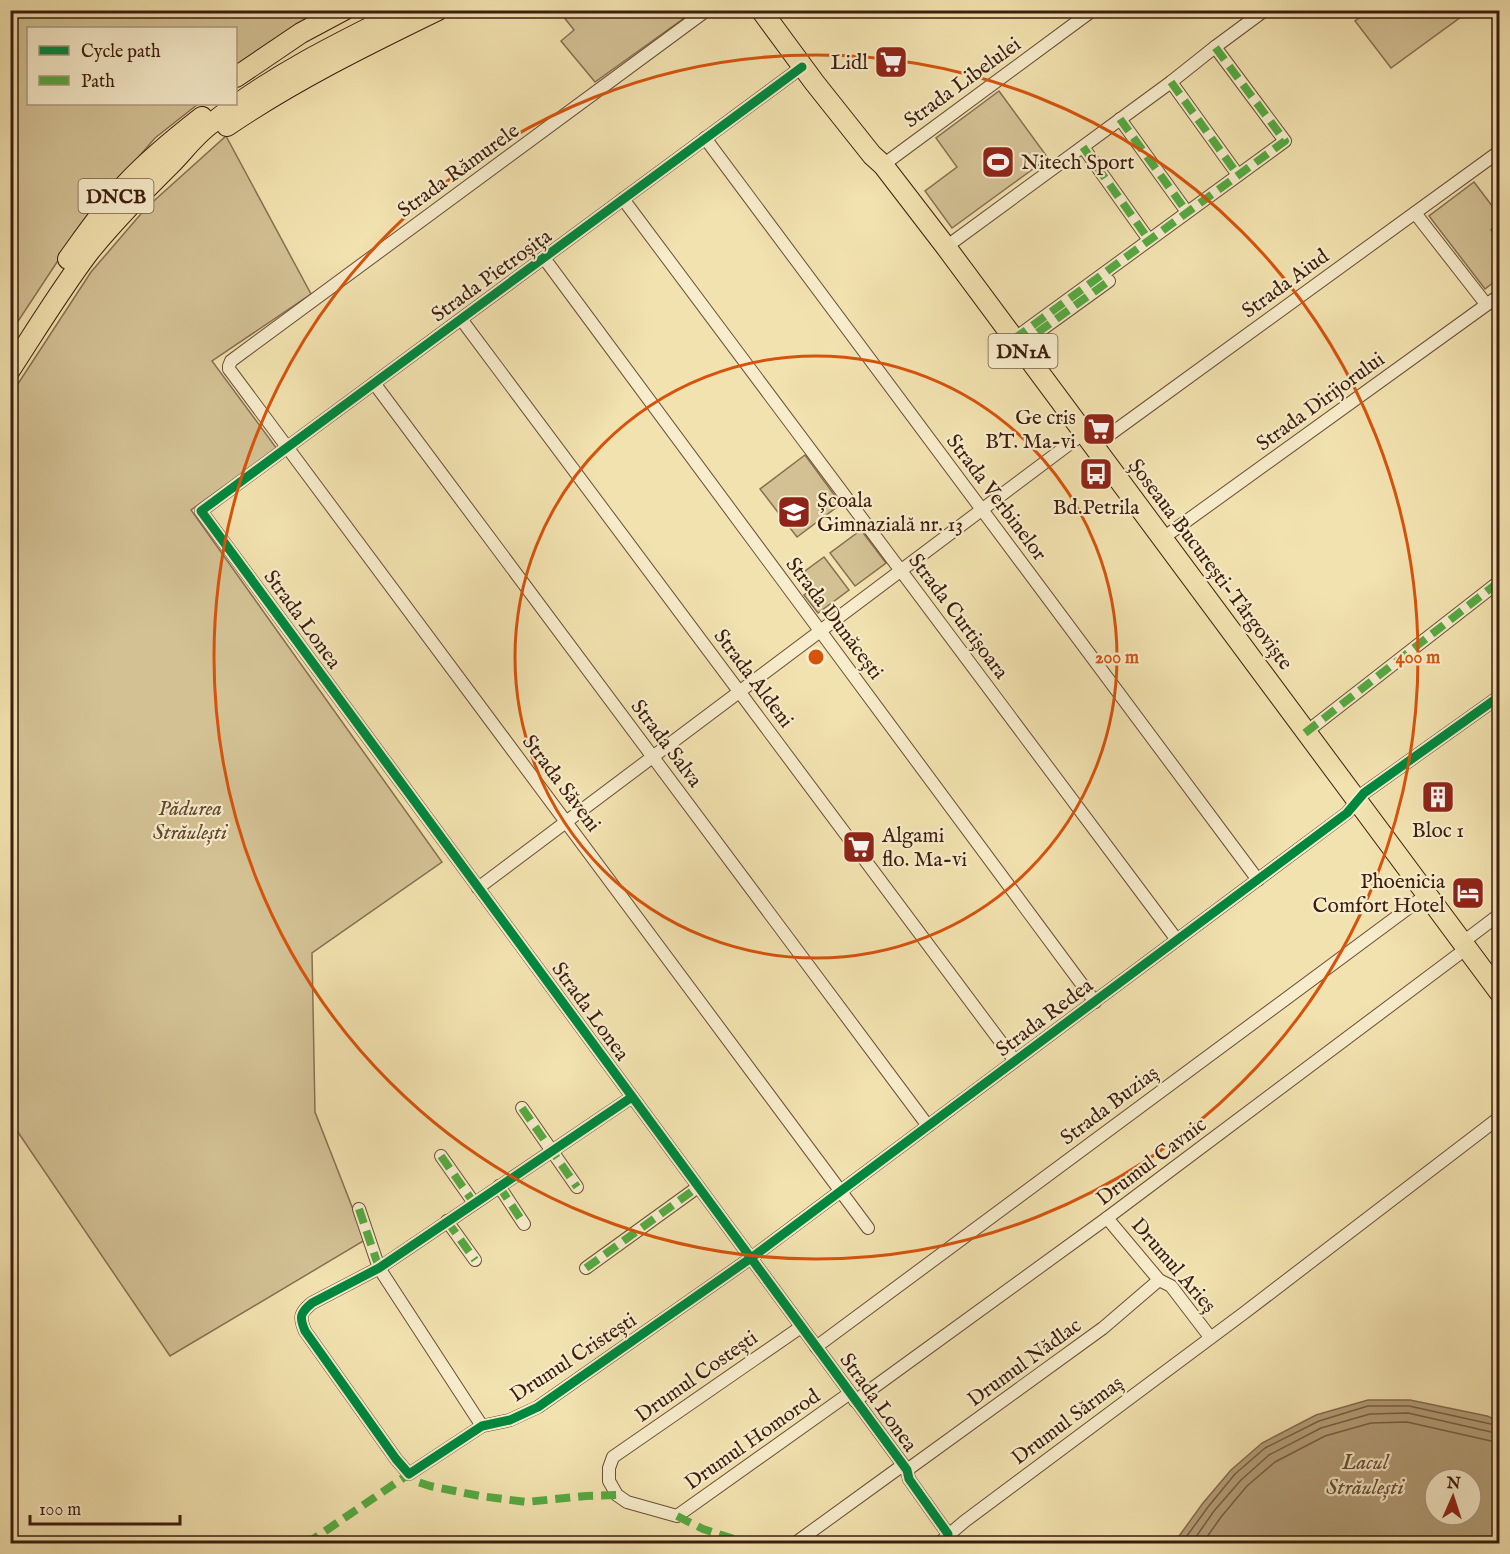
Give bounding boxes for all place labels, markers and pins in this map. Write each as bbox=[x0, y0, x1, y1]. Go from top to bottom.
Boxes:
supermarket icon: Lidl bbox=[873, 44, 909, 80]
place label: Lidl bbox=[831, 50, 868, 77]
sports icon: Nitech Sport bbox=[980, 144, 1016, 180]
place label: Nitech Sport bbox=[1021, 150, 1135, 177]
place label: Ge cris BT. Ma-vi bbox=[985, 405, 1076, 456]
supermarket icon: Ge cris BT. Ma-vi bbox=[1081, 411, 1117, 447]
bus stop icon: Bd.Petrila bbox=[1078, 456, 1114, 492]
place label: Școala Gimnazială nr. 13 bbox=[817, 488, 963, 539]
school or university icon: Școala Gimnazială nr. 13 bbox=[776, 494, 812, 530]
place label: Bd.Petrila bbox=[1053, 495, 1140, 522]
centre of rings bbox=[806, 647, 826, 667]
building icon: Bloc 1 bbox=[1420, 779, 1456, 815]
place label: Bloc 1 bbox=[1412, 818, 1464, 845]
place label: Algami flo. Ma-vi bbox=[881, 823, 967, 874]
supermarket icon: Algami flo. Ma-vi bbox=[841, 829, 877, 865]
place label: Phoenicia Comfort Hotel bbox=[1313, 869, 1446, 920]
hotel icon: Phoenicia Comfort Hotel bbox=[1450, 875, 1486, 911]

